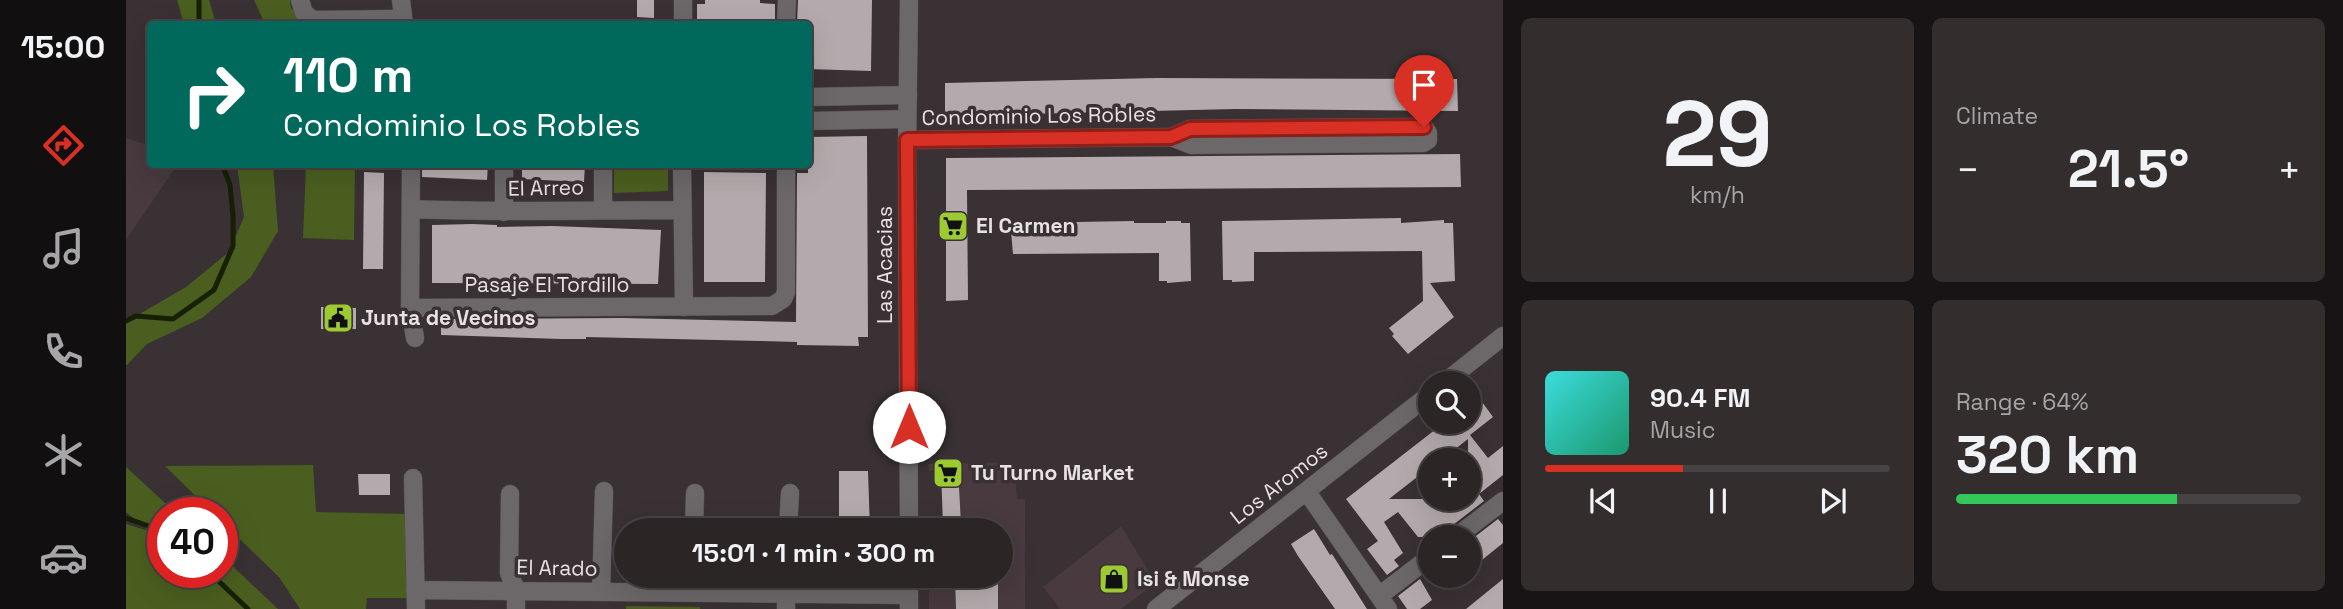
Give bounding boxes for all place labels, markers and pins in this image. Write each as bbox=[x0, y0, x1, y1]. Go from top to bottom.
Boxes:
pin bbox=[1394, 55, 1454, 127]
supermarket icon: El Carmen bbox=[936, 209, 970, 243]
place label: El Carmen bbox=[976, 212, 1076, 239]
public building icon: Junta de Vecinos bbox=[321, 301, 355, 335]
place label: Junta de Vecinos bbox=[361, 304, 535, 331]
supermarket icon: Tu Turno Market bbox=[931, 456, 965, 490]
place label: Tu Turno Market bbox=[971, 459, 1134, 486]
shop icon: Isi & Monse bbox=[1097, 562, 1131, 596]
place label: Isi & Monse bbox=[1137, 565, 1250, 592]

